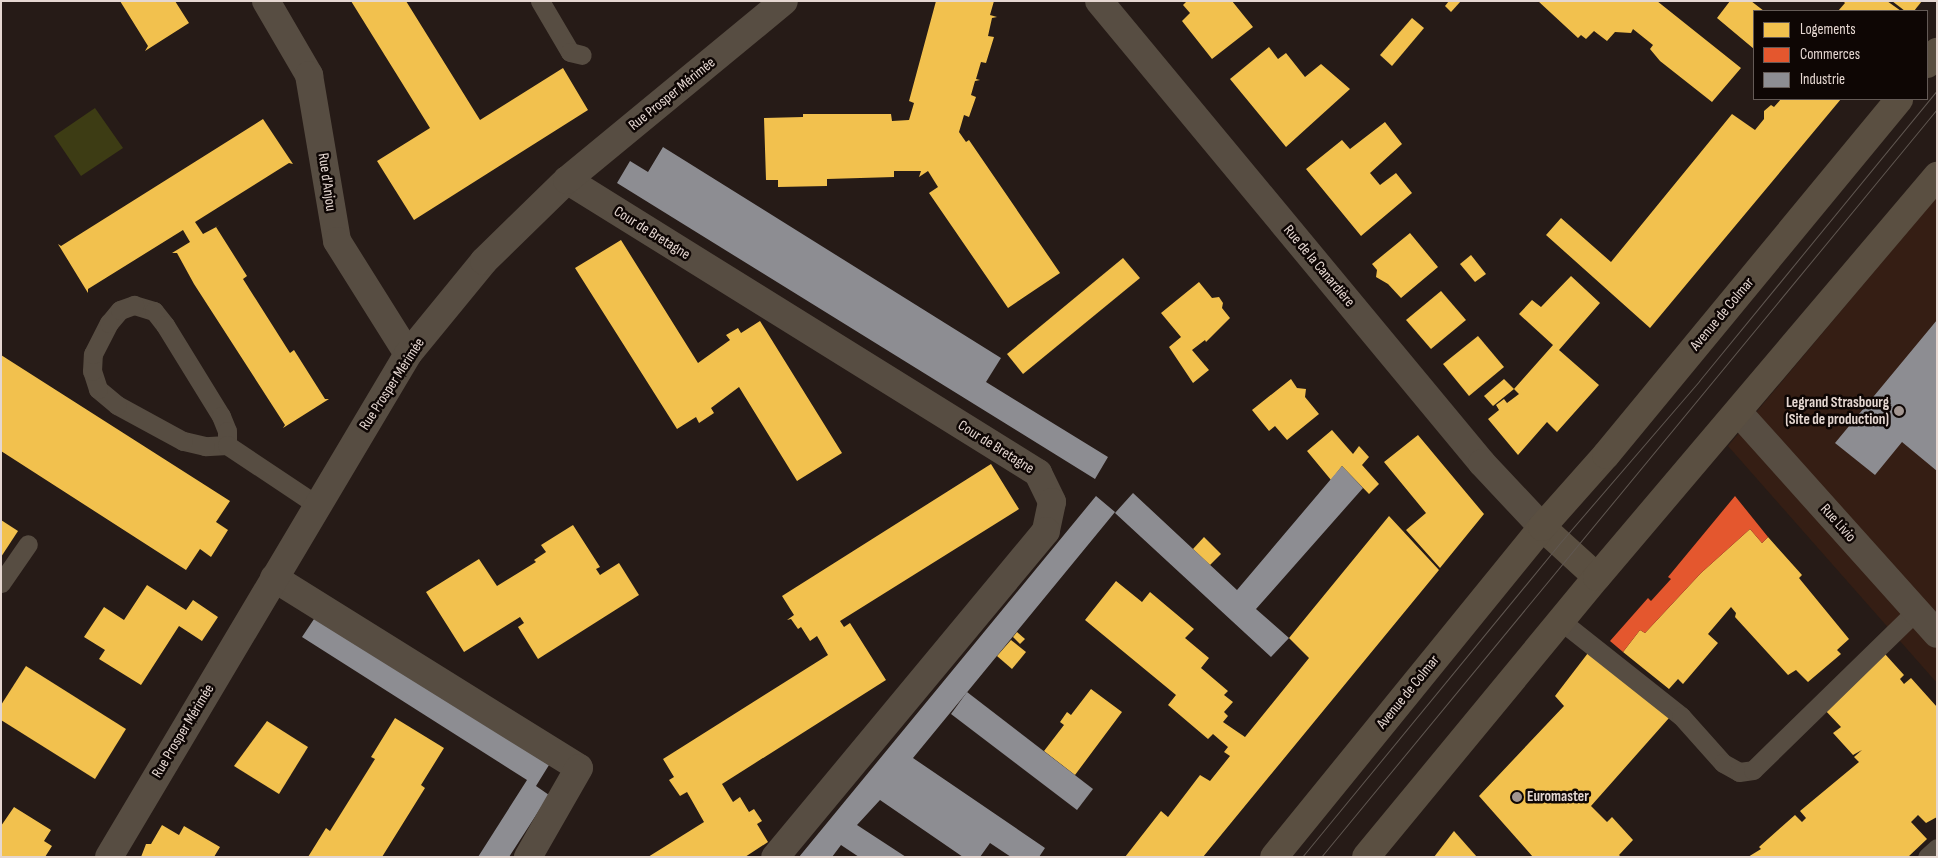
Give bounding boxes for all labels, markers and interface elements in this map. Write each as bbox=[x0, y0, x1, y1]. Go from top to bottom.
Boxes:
legend bbox=[1753, 10, 1928, 100]
text: Logements bbox=[1800, 20, 1856, 39]
text: Commerces bbox=[1800, 45, 1860, 64]
street label: Rue Prosper Mérimée bbox=[625, 54, 719, 134]
text: Industrie bbox=[1800, 70, 1845, 89]
street label: Rue d'Anjou bbox=[314, 152, 340, 212]
street label: Cour de Bretagne bbox=[611, 202, 693, 264]
street label: Rue de la Canardière bbox=[1279, 221, 1359, 311]
street label: Avenue de Colmar bbox=[1686, 274, 1758, 354]
street label: Rue Prosper Mérimée bbox=[356, 335, 428, 433]
place label: Legrand Strasbourg (Site de production) bbox=[1785, 393, 1889, 428]
marker: Legrand Strasbourg (Site de production) bbox=[1893, 405, 1905, 417]
street label: Cour de Bretagne bbox=[955, 416, 1037, 478]
street label: Rue Livio bbox=[1816, 500, 1860, 546]
street label: Avenue de Colmar bbox=[1373, 652, 1443, 732]
street label: Rue Prosper Mérimée bbox=[148, 681, 218, 781]
place label: Euromaster bbox=[1527, 788, 1589, 806]
marker: Euromaster bbox=[1511, 791, 1523, 803]

